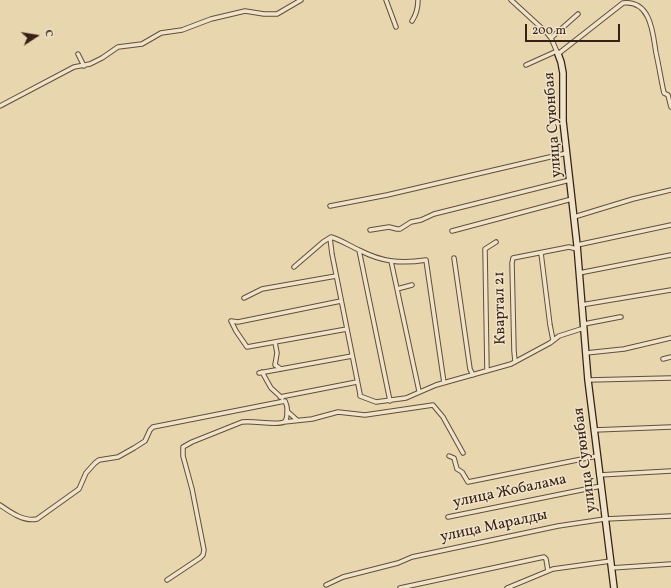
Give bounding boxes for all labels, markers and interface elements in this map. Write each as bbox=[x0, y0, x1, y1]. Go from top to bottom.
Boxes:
north arrow bbox=[16, 16, 56, 56]
scale bar bbox=[527, 16, 622, 42]
text: 200 m bbox=[532, 23, 566, 39]
text: С bbox=[40, 28, 56, 38]
street label: улица Суюнбая bbox=[541, 72, 567, 178]
street label: Квартал 21 bbox=[491, 271, 511, 345]
street label: улица Суюнбая bbox=[571, 406, 601, 514]
street label: улица Жобалама bbox=[452, 471, 568, 513]
street label: улица Маралды bbox=[439, 507, 549, 547]

